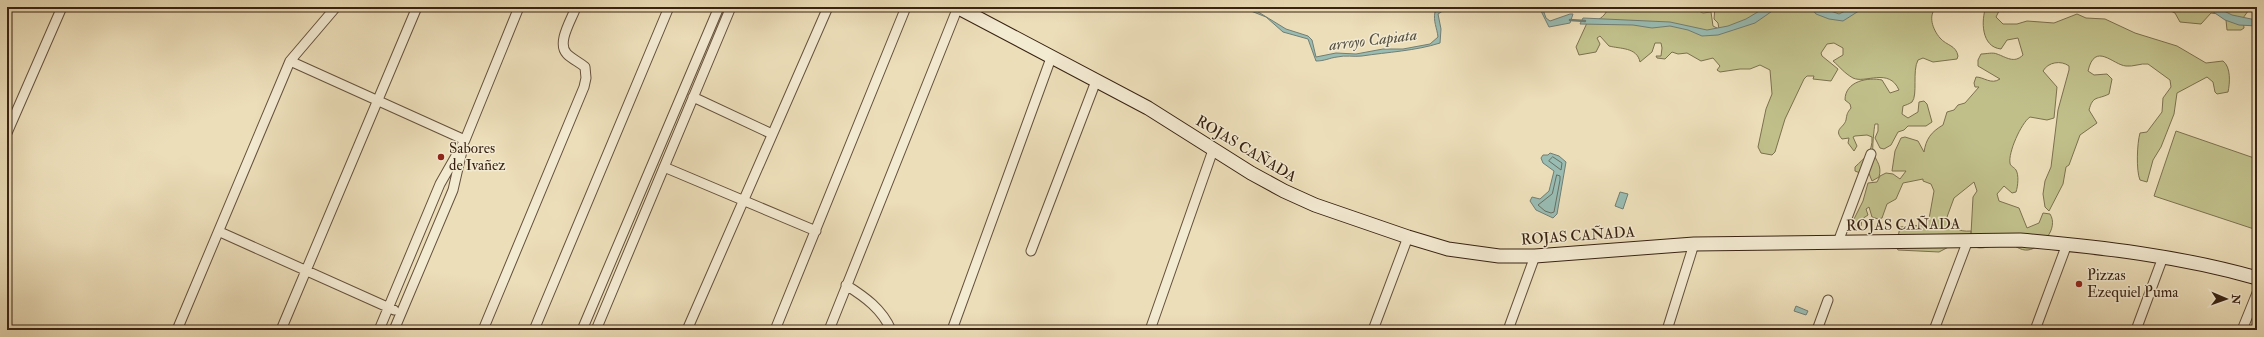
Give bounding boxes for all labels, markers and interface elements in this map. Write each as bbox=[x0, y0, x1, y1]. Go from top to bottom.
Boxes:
water label: arroyo Capiata bbox=[1327, 25, 1418, 55]
street label: ROJAS CAÑADA bbox=[1192, 111, 1301, 188]
place label: Sabores de Ivañez bbox=[449, 139, 506, 175]
marker: Sabores de Ivañez bbox=[436, 152, 446, 162]
street label: ROJAS CAÑADA bbox=[1846, 213, 1961, 236]
street label: ROJAS CAÑADA bbox=[1520, 222, 1636, 250]
place label: Pizzas Ezequiel Puma bbox=[2087, 266, 2179, 302]
marker: Pizzas Ezequiel Puma bbox=[2074, 279, 2084, 289]
north arrow bbox=[2206, 279, 2246, 319]
text: N bbox=[2229, 293, 2242, 306]

